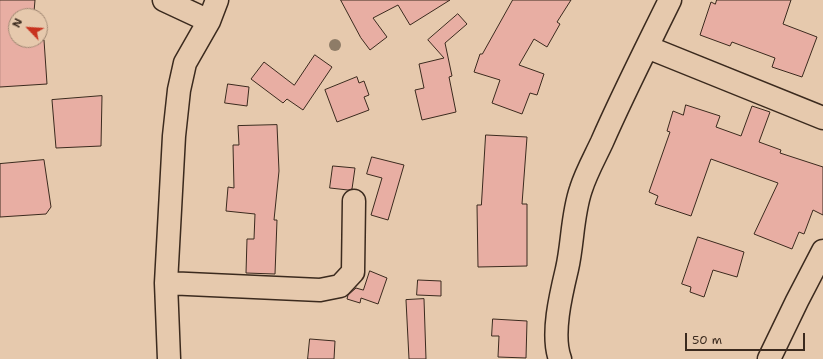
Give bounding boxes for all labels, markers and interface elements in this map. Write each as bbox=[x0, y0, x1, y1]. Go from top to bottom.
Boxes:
north arrow bbox=[8, 8, 48, 48]
text: N bbox=[9, 16, 26, 30]
scale bar bbox=[687, 325, 807, 351]
text: 50 m bbox=[692, 332, 722, 348]

